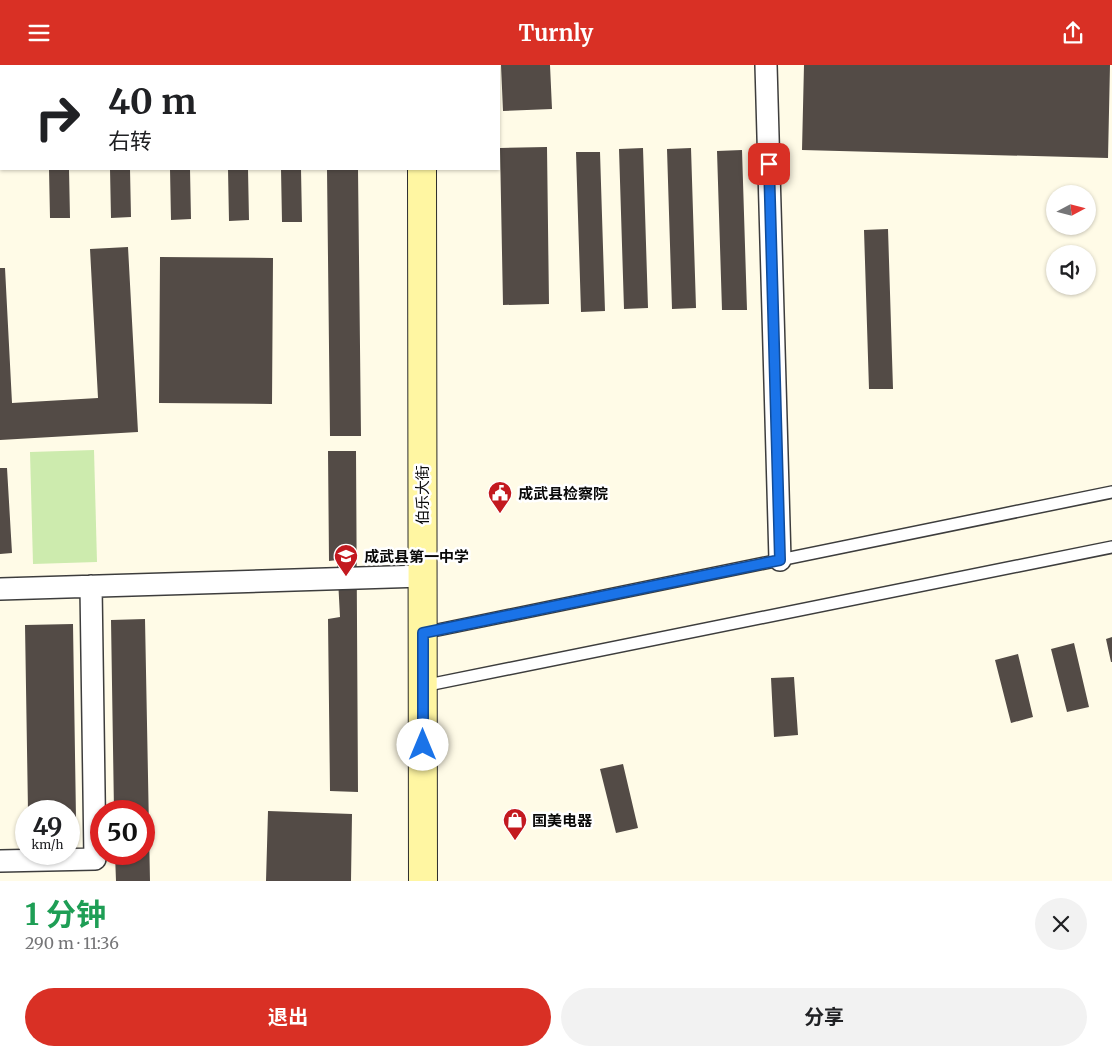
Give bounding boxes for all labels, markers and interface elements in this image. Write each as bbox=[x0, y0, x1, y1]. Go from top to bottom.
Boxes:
icon: menu bbox=[25, 19, 53, 47]
text: Turnly bbox=[519, 19, 593, 47]
icon: share bbox=[1059, 19, 1087, 47]
text: 40 m bbox=[108, 80, 196, 124]
icon: right bbox=[25, 85, 90, 150]
text: 右转 bbox=[108, 127, 152, 155]
pin bbox=[748, 143, 790, 185]
icon: arrive bbox=[755, 150, 783, 178]
north arrow bbox=[1046, 185, 1096, 235]
map controls bbox=[1046, 185, 1096, 295]
button: sound bbox=[1046, 245, 1096, 295]
street label: 伯乐大街 bbox=[413, 465, 432, 525]
public building icon: 成武县检察院 bbox=[487, 480, 513, 514]
place label: 成武县检察院 bbox=[518, 484, 608, 503]
school or university icon: 成武县第一中学 bbox=[333, 543, 359, 577]
place label: 成武县第一中学 bbox=[364, 547, 469, 566]
position arrow bbox=[396, 718, 448, 770]
speed limit sign: 50 bbox=[90, 800, 155, 865]
shop icon: 国美电器 bbox=[502, 807, 528, 841]
text: 49 bbox=[33, 810, 62, 842]
place label: 国美电器 bbox=[532, 811, 593, 830]
text: km/h bbox=[32, 837, 63, 852]
text: 1 分钟 bbox=[25, 895, 106, 933]
button: close bbox=[1035, 898, 1087, 950]
text: 290 m · 11:36 bbox=[25, 933, 119, 953]
button: 退出 bbox=[25, 988, 551, 1046]
button: 分享 bbox=[561, 988, 1087, 1046]

